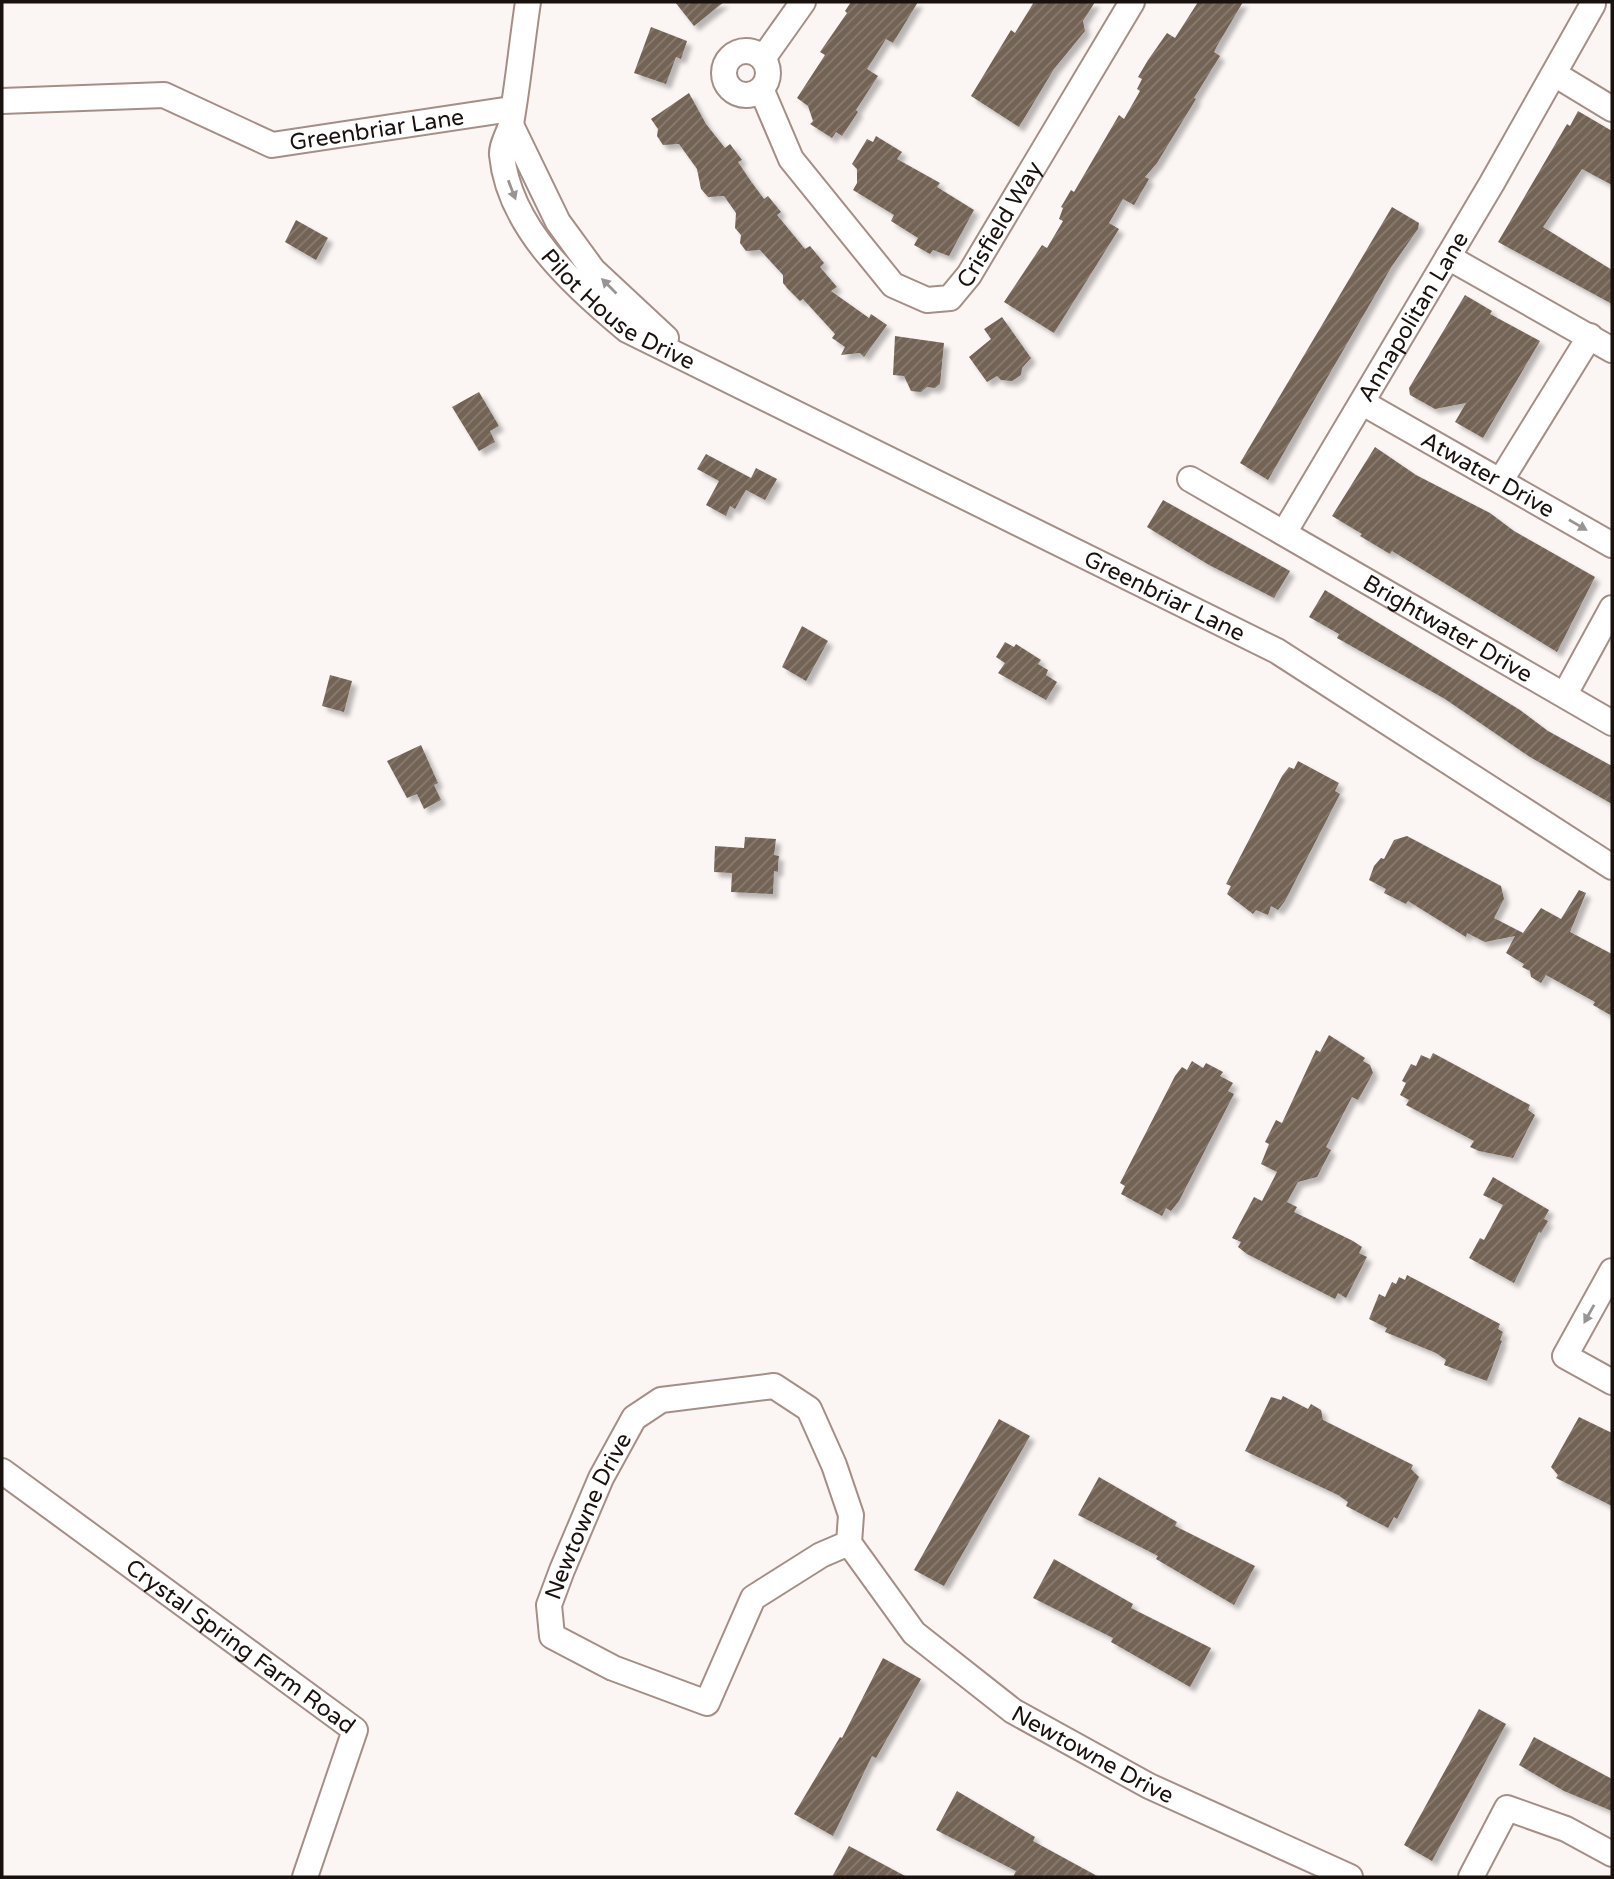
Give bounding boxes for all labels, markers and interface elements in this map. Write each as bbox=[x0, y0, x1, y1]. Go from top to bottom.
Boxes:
street label: Greenbriar Lane bbox=[288, 103, 466, 157]
street label: Crisfield Way bbox=[951, 156, 1049, 294]
one-way arrow bbox=[507, 179, 518, 200]
street label: Annapolitan Lane bbox=[1352, 227, 1475, 407]
street label: Pilot House Drive bbox=[534, 243, 699, 376]
one-way arrow bbox=[600, 277, 617, 294]
street label: Atwater Drive bbox=[1416, 426, 1559, 524]
one-way arrow bbox=[1568, 518, 1588, 530]
street label: Greenbriar Lane bbox=[1079, 545, 1249, 648]
street label: Brightwater Drive bbox=[1358, 569, 1537, 689]
one-way arrow bbox=[1583, 1304, 1595, 1323]
street label: Newtowne Drive bbox=[539, 1428, 638, 1604]
street label: Crystal Spring Farm Road bbox=[120, 1553, 360, 1740]
street label: Newtowne Drive bbox=[1006, 1700, 1178, 1810]

